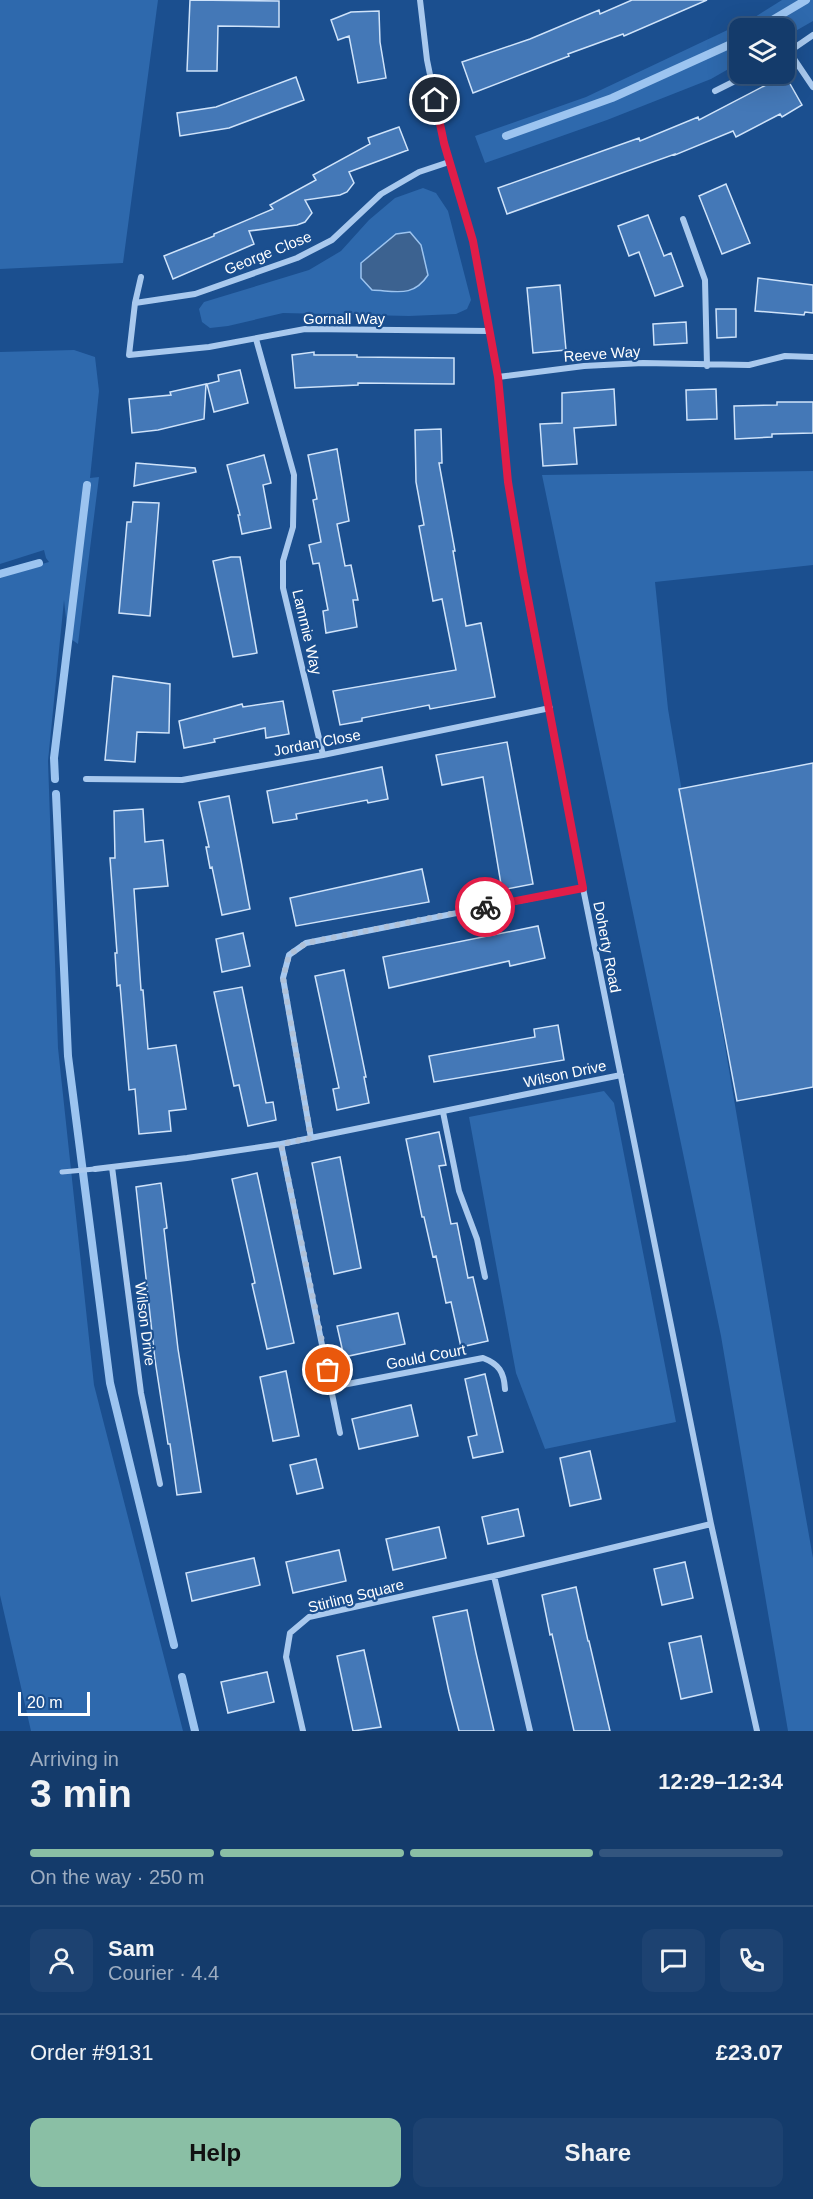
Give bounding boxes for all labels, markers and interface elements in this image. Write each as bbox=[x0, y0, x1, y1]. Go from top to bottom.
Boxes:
map controls bbox=[729, 18, 795, 84]
button: layers bbox=[729, 18, 795, 84]
pin bbox=[409, 74, 460, 125]
icon: home bbox=[418, 83, 451, 116]
street label: George Close bbox=[222, 227, 314, 278]
street label: Gornall Way bbox=[303, 310, 385, 327]
street label: Reeve Way bbox=[563, 342, 641, 365]
street label: Lammie Way bbox=[289, 588, 326, 677]
street label: Jordan Close bbox=[272, 726, 362, 759]
courier bbox=[455, 877, 515, 937]
icon: bike bbox=[469, 891, 502, 924]
street label: Doherty Road bbox=[590, 900, 625, 994]
street label: Wilson Drive bbox=[522, 1056, 608, 1091]
street label: Wilson Drive bbox=[132, 1281, 159, 1367]
street label: Gould Court bbox=[385, 1340, 468, 1373]
pin bbox=[302, 1344, 353, 1395]
icon: bag bbox=[311, 1353, 344, 1386]
street label: Stirling Square bbox=[306, 1575, 406, 1616]
scale bar bbox=[18, 1689, 90, 1716]
text: 20 m bbox=[27, 1694, 63, 1711]
text: Arriving in bbox=[30, 1748, 119, 1770]
text: 12:29–12:34 bbox=[658, 1769, 783, 1794]
text: 3 min bbox=[30, 1772, 132, 1815]
text: On the way · 250 m bbox=[30, 1866, 205, 1888]
button: person bbox=[30, 1929, 93, 1992]
button: chat bbox=[642, 1929, 705, 1992]
button: phone bbox=[720, 1929, 783, 1992]
text: Sam bbox=[108, 1936, 154, 1961]
text: Courier · 4.4 bbox=[108, 1962, 219, 1984]
text: Order #9131 bbox=[30, 2040, 154, 2065]
text: £23.07 bbox=[716, 2040, 783, 2065]
button: Help bbox=[30, 2118, 401, 2187]
button: Share bbox=[413, 2118, 783, 2187]

